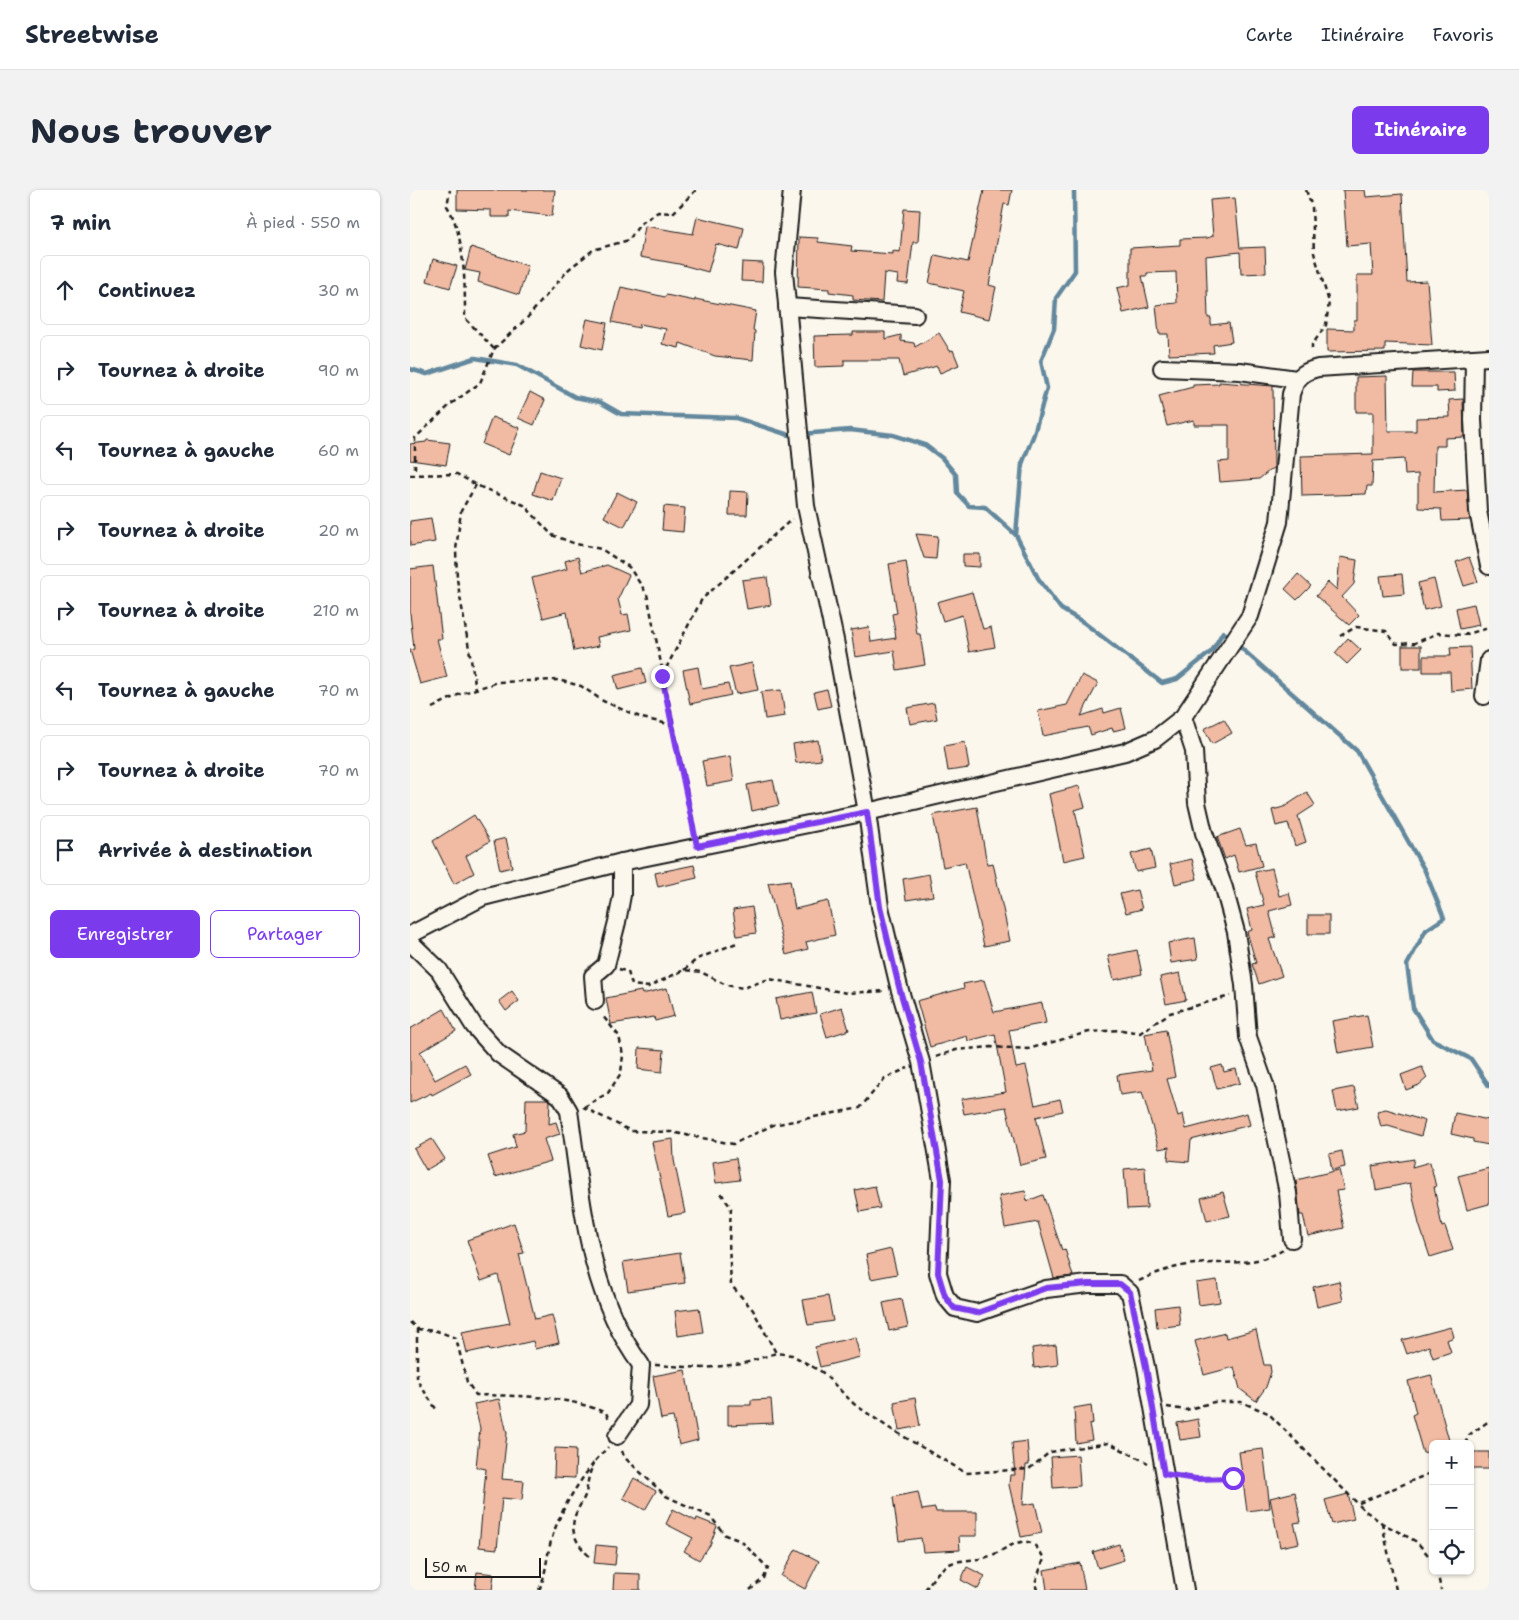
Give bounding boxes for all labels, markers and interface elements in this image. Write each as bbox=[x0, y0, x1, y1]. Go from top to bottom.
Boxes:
text: Streetwise bbox=[25, 19, 159, 51]
text: Carte bbox=[1246, 23, 1293, 47]
text: Itinéraire bbox=[1321, 23, 1405, 47]
text: Favoris bbox=[1433, 23, 1494, 47]
button: Itinéraire bbox=[1352, 106, 1489, 154]
text: Nous trouver bbox=[30, 107, 272, 154]
text: 7 min bbox=[50, 209, 111, 237]
text: À pied · 550 m bbox=[246, 212, 360, 233]
icon: ahead bbox=[51, 276, 79, 304]
text: Continuez bbox=[98, 278, 196, 303]
text: 30 m bbox=[318, 280, 359, 301]
icon: right bbox=[51, 356, 79, 384]
text: Tournez à droite bbox=[98, 358, 265, 383]
text: 90 m bbox=[318, 360, 359, 381]
icon: left bbox=[51, 436, 79, 464]
text: Tournez à gauche bbox=[98, 438, 275, 463]
text: 60 m bbox=[318, 440, 359, 461]
icon: right bbox=[51, 516, 79, 544]
text: Tournez à droite bbox=[98, 518, 265, 543]
text: 20 m bbox=[318, 520, 359, 541]
icon: right bbox=[51, 596, 79, 624]
text: Tournez à droite bbox=[98, 598, 265, 623]
text: 210 m bbox=[312, 600, 359, 621]
route end bbox=[651, 665, 674, 688]
icon: left bbox=[51, 676, 79, 704]
text: Tournez à gauche bbox=[98, 678, 275, 703]
text: 70 m bbox=[318, 680, 359, 701]
icon: right bbox=[51, 756, 79, 784]
text: Tournez à droite bbox=[98, 758, 265, 783]
text: 70 m bbox=[318, 760, 359, 781]
icon: arrive bbox=[51, 836, 79, 864]
text: Arrivée à destination bbox=[98, 838, 312, 863]
button: Enregistrer bbox=[50, 910, 200, 958]
button: Partager bbox=[210, 910, 360, 958]
map controls bbox=[1429, 1440, 1474, 1575]
button: + bbox=[1429, 1440, 1474, 1485]
route start bbox=[1222, 1467, 1245, 1490]
button: − bbox=[1429, 1485, 1474, 1530]
button: locate bbox=[1429, 1530, 1474, 1575]
scale bar bbox=[425, 1555, 541, 1578]
text: 50 m bbox=[432, 1558, 467, 1576]

